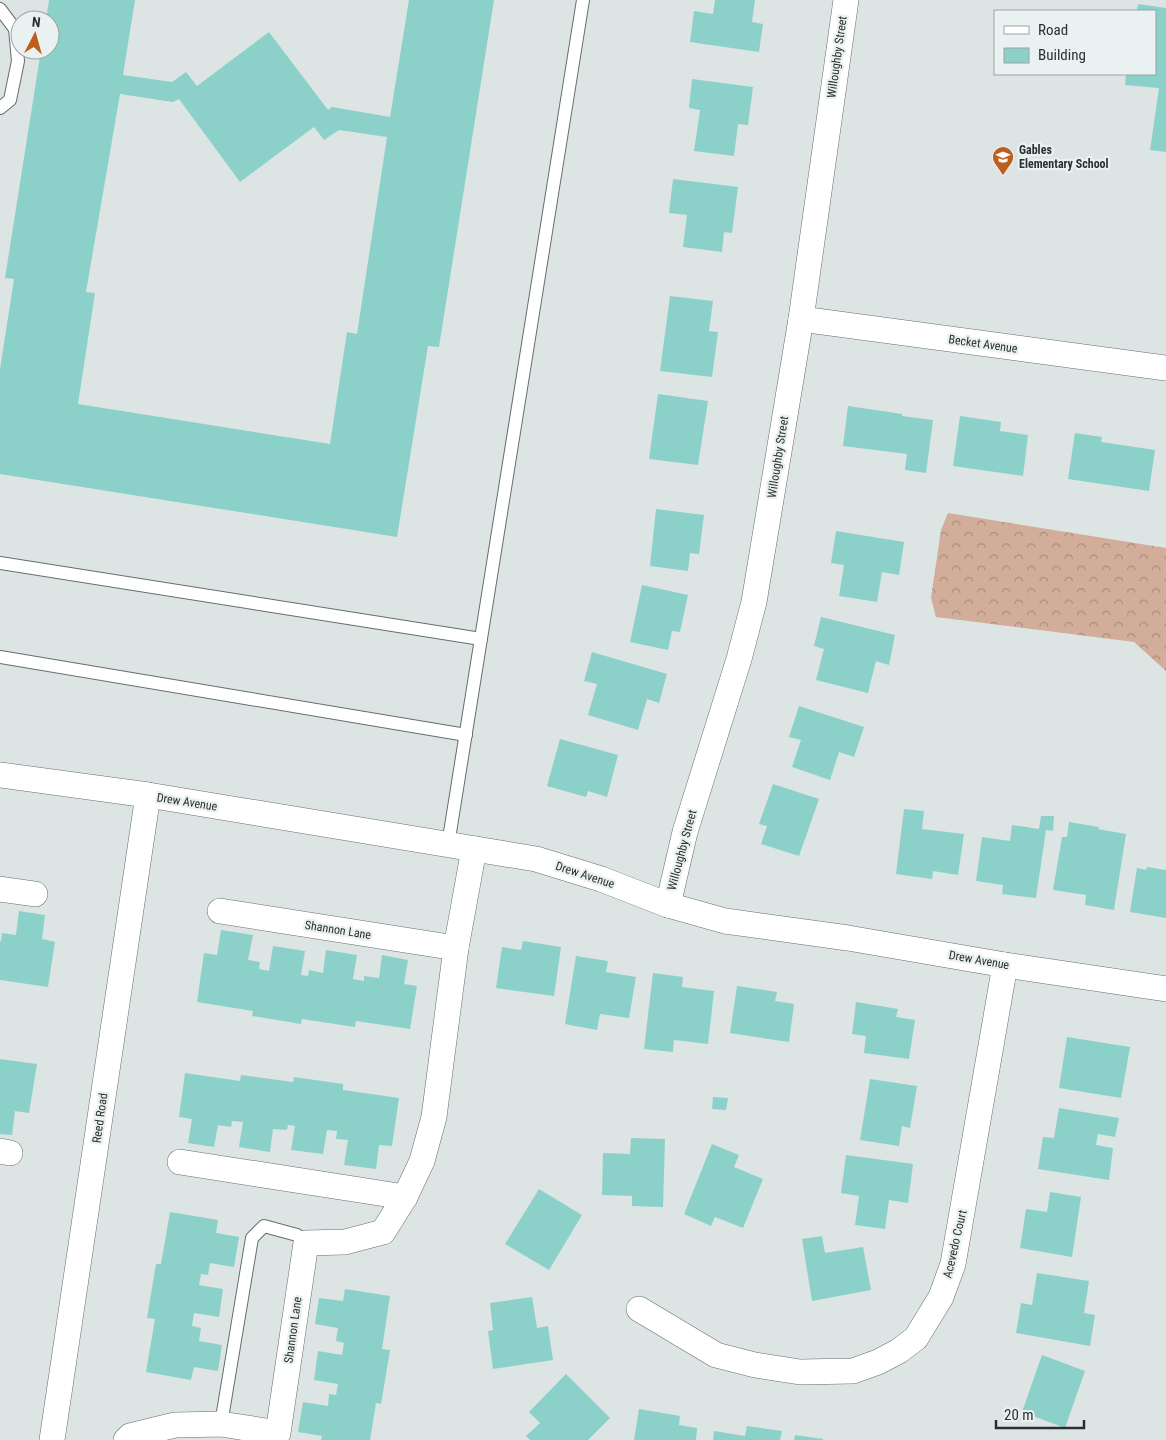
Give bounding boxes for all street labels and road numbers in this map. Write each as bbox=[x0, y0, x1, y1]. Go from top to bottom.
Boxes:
street label: Willoughby Street bbox=[824, 15, 850, 99]
street label: Becket Avenue bbox=[948, 332, 1019, 356]
street label: Willoughby Street bbox=[765, 415, 791, 499]
street label: Drew Avenue bbox=[156, 790, 219, 814]
street label: Willoughby Street bbox=[665, 808, 700, 892]
street label: Drew Avenue bbox=[554, 859, 617, 891]
street label: Shannon Lane bbox=[304, 918, 372, 942]
street label: Drew Avenue bbox=[948, 948, 1011, 972]
street label: Reed Road bbox=[90, 1092, 110, 1144]
street label: Acevedo Court bbox=[940, 1208, 970, 1279]
street label: Shannon Lane bbox=[281, 1296, 305, 1364]

